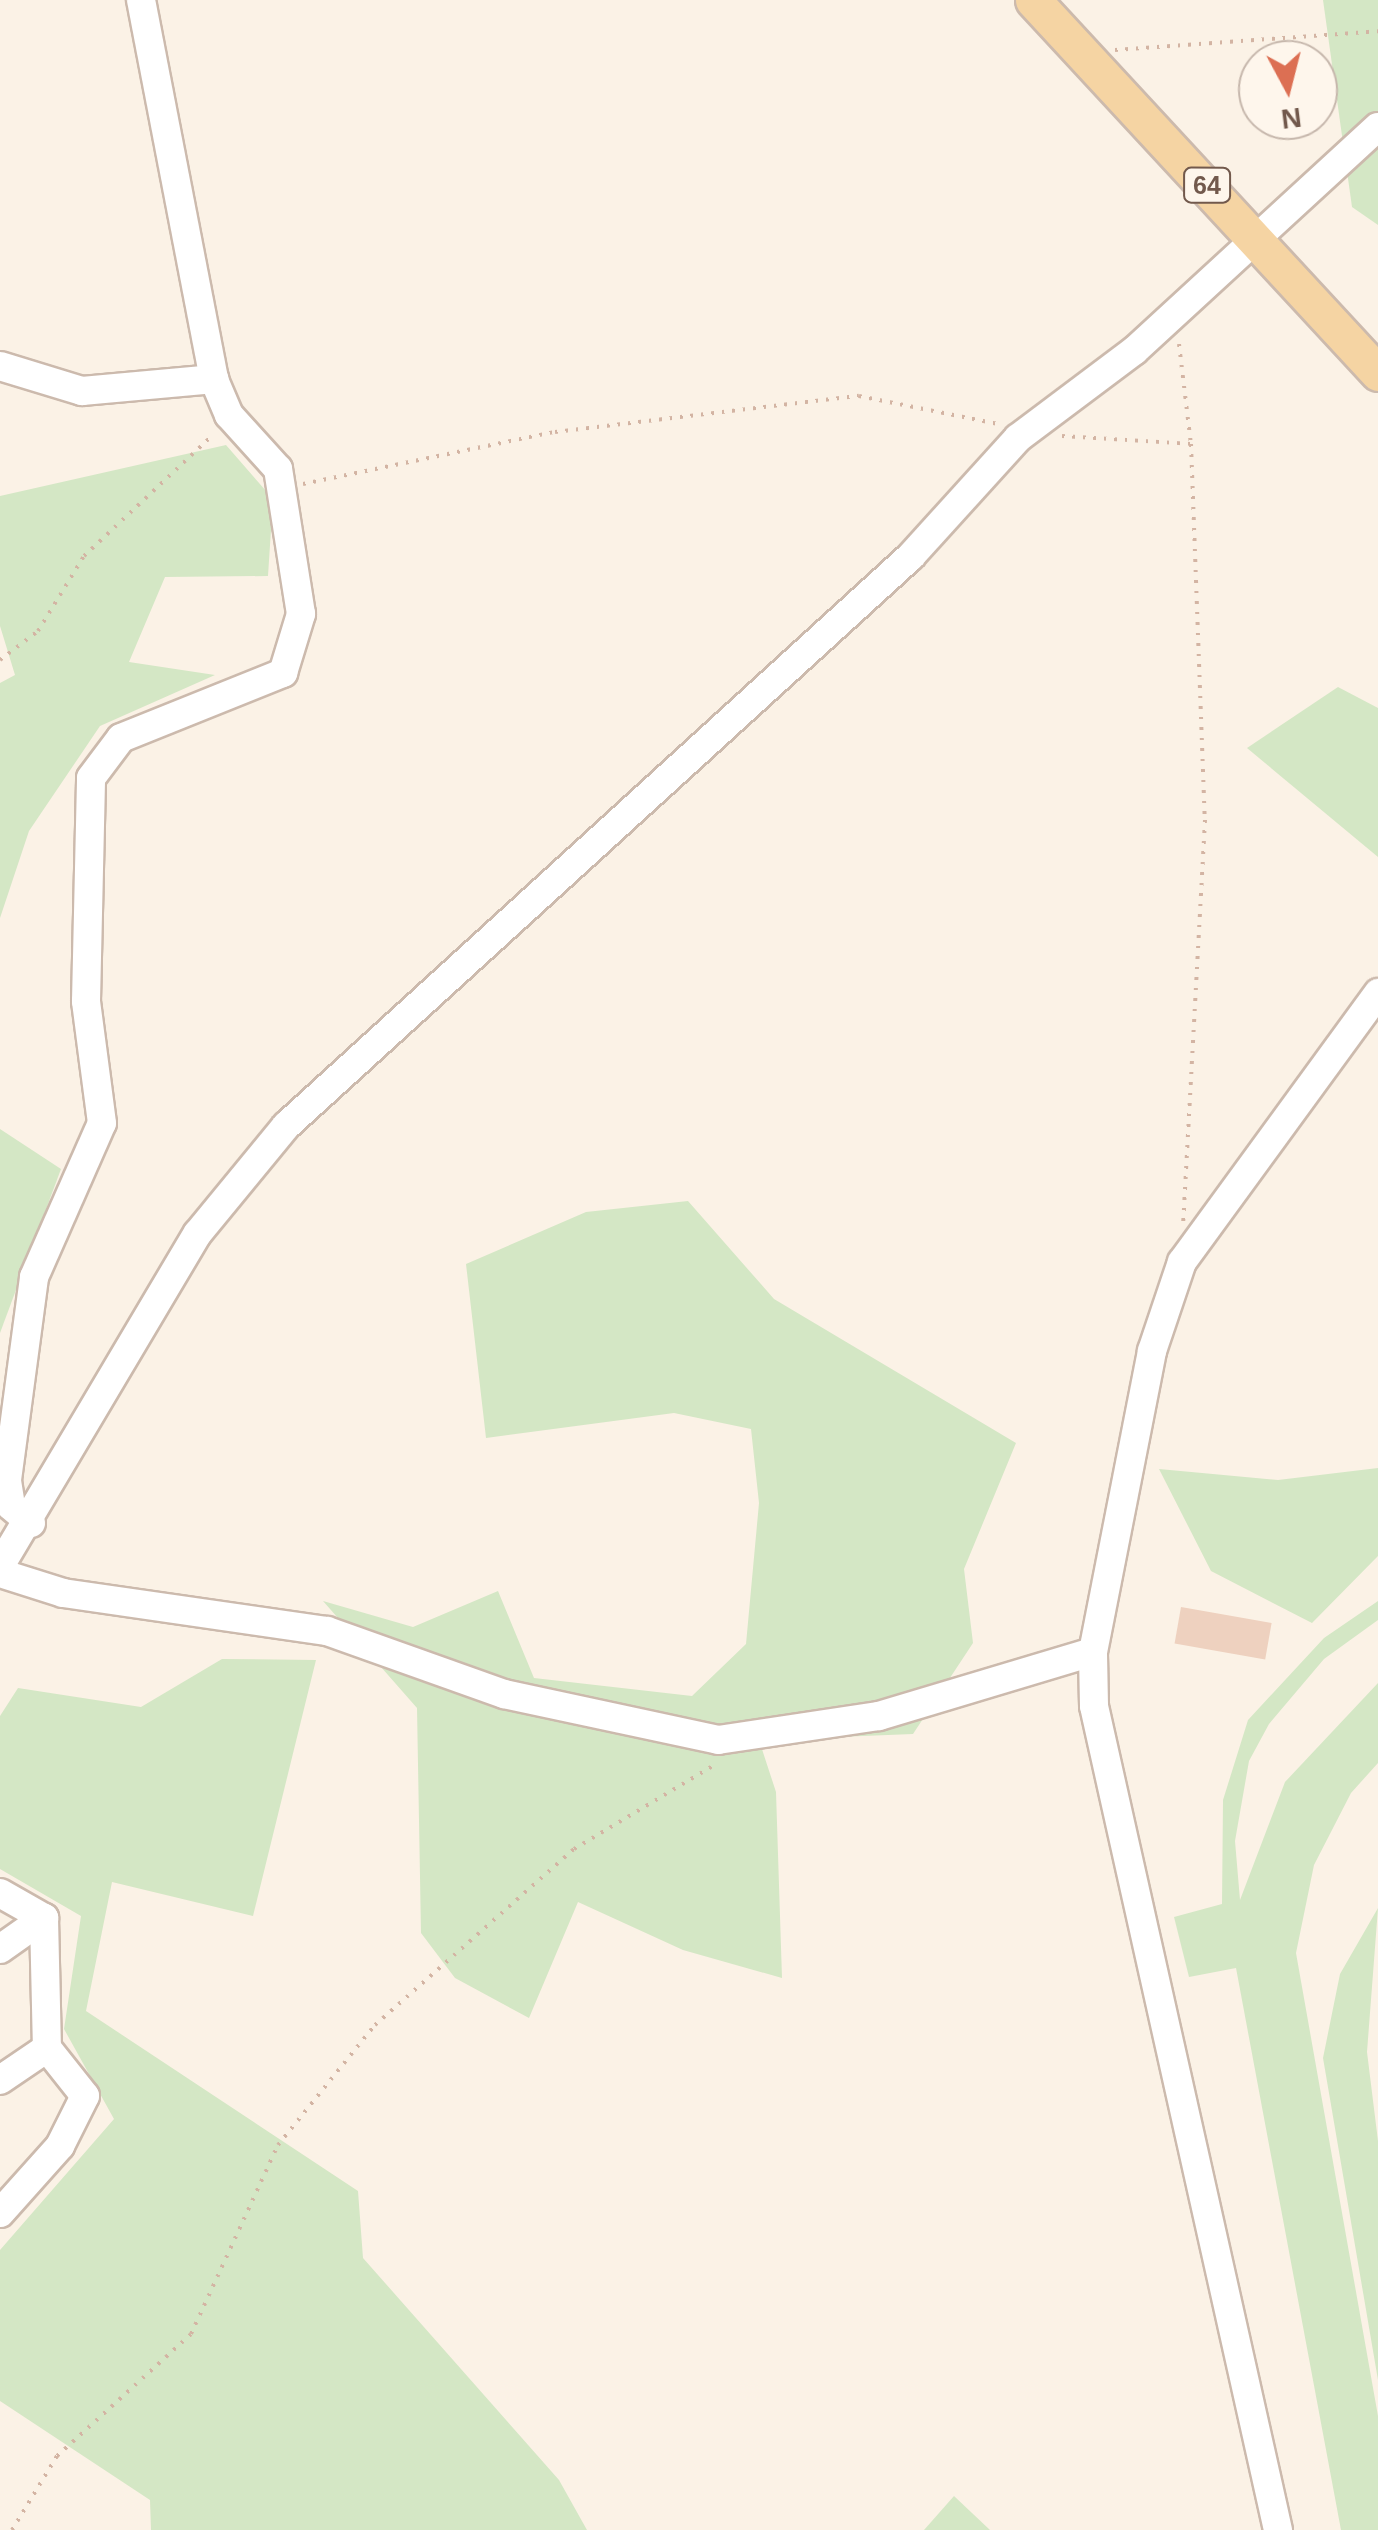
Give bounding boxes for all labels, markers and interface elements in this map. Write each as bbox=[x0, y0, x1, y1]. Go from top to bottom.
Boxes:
north arrow bbox=[1238, 40, 1338, 140]
text: N bbox=[1280, 102, 1303, 135]
road number: 64 bbox=[1182, 165, 1232, 205]

